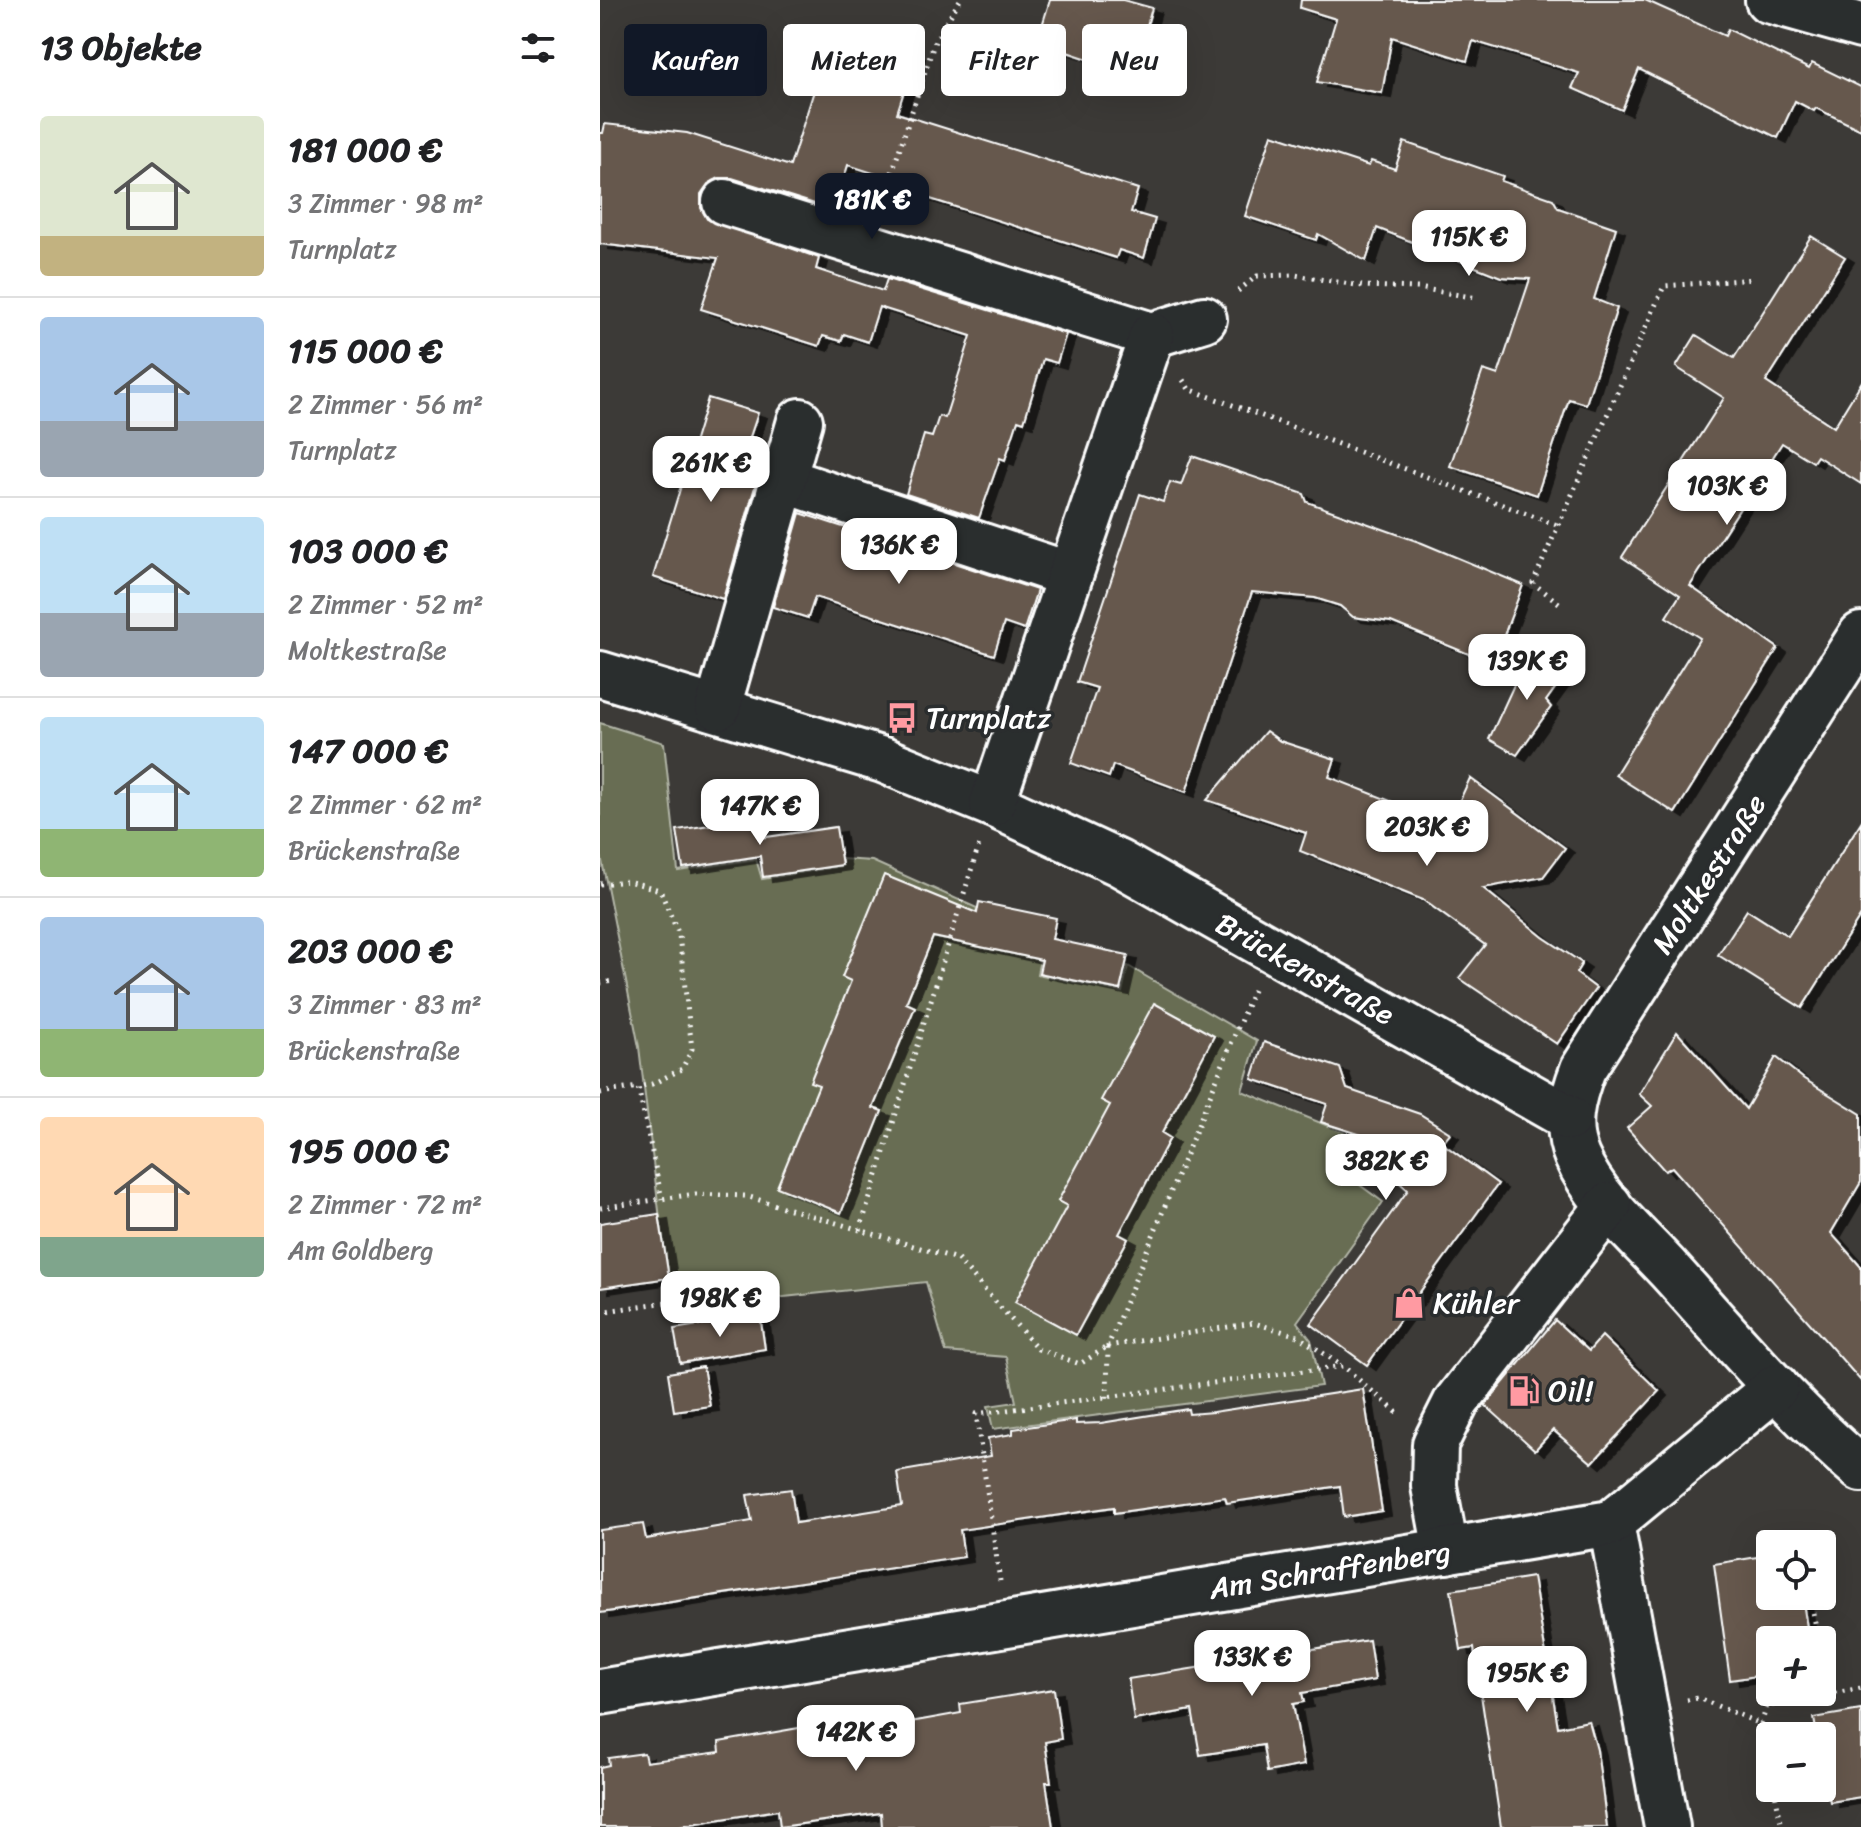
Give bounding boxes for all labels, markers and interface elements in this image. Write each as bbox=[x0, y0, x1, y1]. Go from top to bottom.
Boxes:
text: 13 Objekte bbox=[40, 18, 202, 78]
chip: Kaufen bbox=[624, 24, 767, 96]
chip: Mieten bbox=[783, 24, 925, 96]
chip: Filter bbox=[941, 24, 1066, 96]
chip: Neu bbox=[1082, 24, 1187, 96]
icon: filters bbox=[516, 26, 560, 70]
text: 181 000 € bbox=[288, 120, 442, 180]
icon: home bbox=[104, 148, 200, 244]
pin: 181K € bbox=[807, 173, 937, 241]
text: 181K € bbox=[833, 176, 911, 222]
text: 3 Zimmer · 98 m² bbox=[288, 180, 483, 226]
pin: 115K € bbox=[1404, 210, 1534, 278]
text: 115K € bbox=[1430, 213, 1508, 259]
text: Turnplatz bbox=[288, 226, 397, 272]
text: 115 000 € bbox=[288, 321, 443, 381]
icon: home bbox=[104, 349, 200, 445]
text: 2 Zimmer · 56 m² bbox=[288, 381, 483, 427]
text: Turnplatz bbox=[288, 427, 397, 473]
pin: 261K € bbox=[646, 436, 776, 504]
text: 261K € bbox=[671, 439, 751, 485]
pin: 103K € bbox=[1662, 459, 1792, 527]
text: 103K € bbox=[1686, 462, 1768, 508]
pin: 136K € bbox=[834, 518, 964, 586]
text: 103 000 € bbox=[288, 521, 447, 581]
text: 136K € bbox=[859, 521, 939, 567]
icon: home bbox=[104, 549, 200, 645]
text: 2 Zimmer · 52 m² bbox=[288, 581, 483, 627]
text: Moltkestraße bbox=[288, 627, 447, 673]
pin: 139K € bbox=[1462, 634, 1592, 702]
text: 139K € bbox=[1486, 637, 1568, 683]
place label: Turnplatz bbox=[926, 691, 1052, 745]
bus stop icon: Turnplatz bbox=[885, 701, 919, 735]
text: 147 000 € bbox=[288, 721, 448, 781]
icon: home bbox=[104, 749, 200, 845]
pin: 147K € bbox=[695, 779, 825, 847]
text: 2 Zimmer · 62 m² bbox=[288, 781, 482, 827]
text: 147K € bbox=[719, 782, 801, 828]
street label: Moltkestraße bbox=[1636, 783, 1782, 965]
pin: 203K € bbox=[1362, 800, 1492, 868]
text: 203K € bbox=[1384, 803, 1470, 849]
text: Brückenstraße bbox=[288, 827, 460, 873]
street label: Brückenstraße bbox=[1205, 897, 1405, 1041]
text: 203 000 € bbox=[288, 921, 453, 981]
icon: home bbox=[104, 949, 200, 1045]
text: 3 Zimmer · 83 m² bbox=[288, 981, 482, 1027]
text: Brückenstraße bbox=[288, 1027, 460, 1073]
text: 195 000 € bbox=[288, 1121, 449, 1181]
pin: 382K € bbox=[1321, 1134, 1451, 1202]
text: 382K € bbox=[1344, 1137, 1428, 1183]
icon: home bbox=[104, 1149, 200, 1245]
text: 2 Zimmer · 72 m² bbox=[288, 1181, 482, 1227]
text: Am Goldberg bbox=[288, 1227, 434, 1273]
pin: 198K € bbox=[655, 1271, 785, 1339]
text: 198K € bbox=[679, 1274, 761, 1320]
place label: Kühler bbox=[1433, 1276, 1521, 1330]
shop icon: Kühler bbox=[1392, 1286, 1426, 1320]
place label: Oil! bbox=[1548, 1364, 1594, 1418]
fuel station icon: Oil! bbox=[1507, 1374, 1541, 1408]
street label: Am Schraffenberg bbox=[1205, 1524, 1454, 1616]
map controls bbox=[1756, 1530, 1836, 1802]
button: locate bbox=[1756, 1530, 1836, 1610]
button: + bbox=[1756, 1626, 1836, 1706]
pin: 133K € bbox=[1187, 1630, 1317, 1698]
text: 133K € bbox=[1212, 1633, 1292, 1679]
pin: 195K € bbox=[1462, 1646, 1592, 1714]
text: 195K € bbox=[1486, 1649, 1568, 1695]
pin: 142K € bbox=[791, 1705, 921, 1773]
text: 142K € bbox=[815, 1708, 897, 1754]
button: − bbox=[1756, 1722, 1836, 1802]

